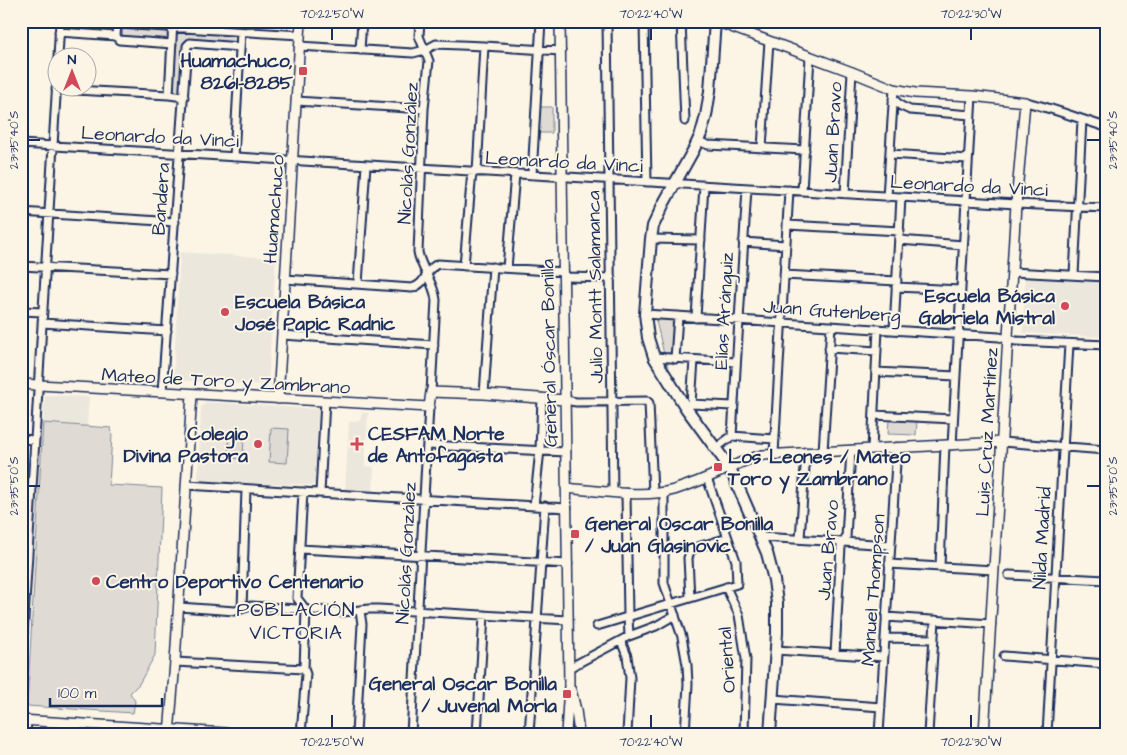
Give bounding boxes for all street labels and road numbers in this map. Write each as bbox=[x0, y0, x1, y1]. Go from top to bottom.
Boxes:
street label: Nicolás González bbox=[391, 81, 426, 225]
street label: Juan Bravo bbox=[817, 81, 850, 183]
street label: Leonardo da Vinci bbox=[80, 120, 240, 155]
street label: Leonardo da Vinci bbox=[484, 145, 644, 180]
street label: Huamachuco bbox=[257, 153, 292, 264]
street label: Bandera bbox=[145, 162, 178, 236]
street label: Leonardo da Vinci bbox=[889, 169, 1049, 204]
street label: Julio Montt Salamanca bbox=[580, 190, 611, 384]
street label: Elías Aránguiz bbox=[708, 251, 742, 370]
street label: General Óscar Bonilla bbox=[534, 258, 565, 447]
street label: Juan Gutenberg bbox=[762, 293, 902, 331]
street label: Luis Cruz Martínez bbox=[970, 346, 1005, 517]
street label: Mateo de Toro y Zambrano bbox=[101, 362, 351, 403]
street label: Nicolás González bbox=[389, 481, 424, 625]
street label: Nilda Madrid bbox=[1026, 486, 1059, 590]
street label: Juan Bravo bbox=[811, 499, 846, 601]
street label: Manuel Thompson bbox=[855, 513, 892, 667]
street label: Oriental bbox=[712, 626, 743, 694]

